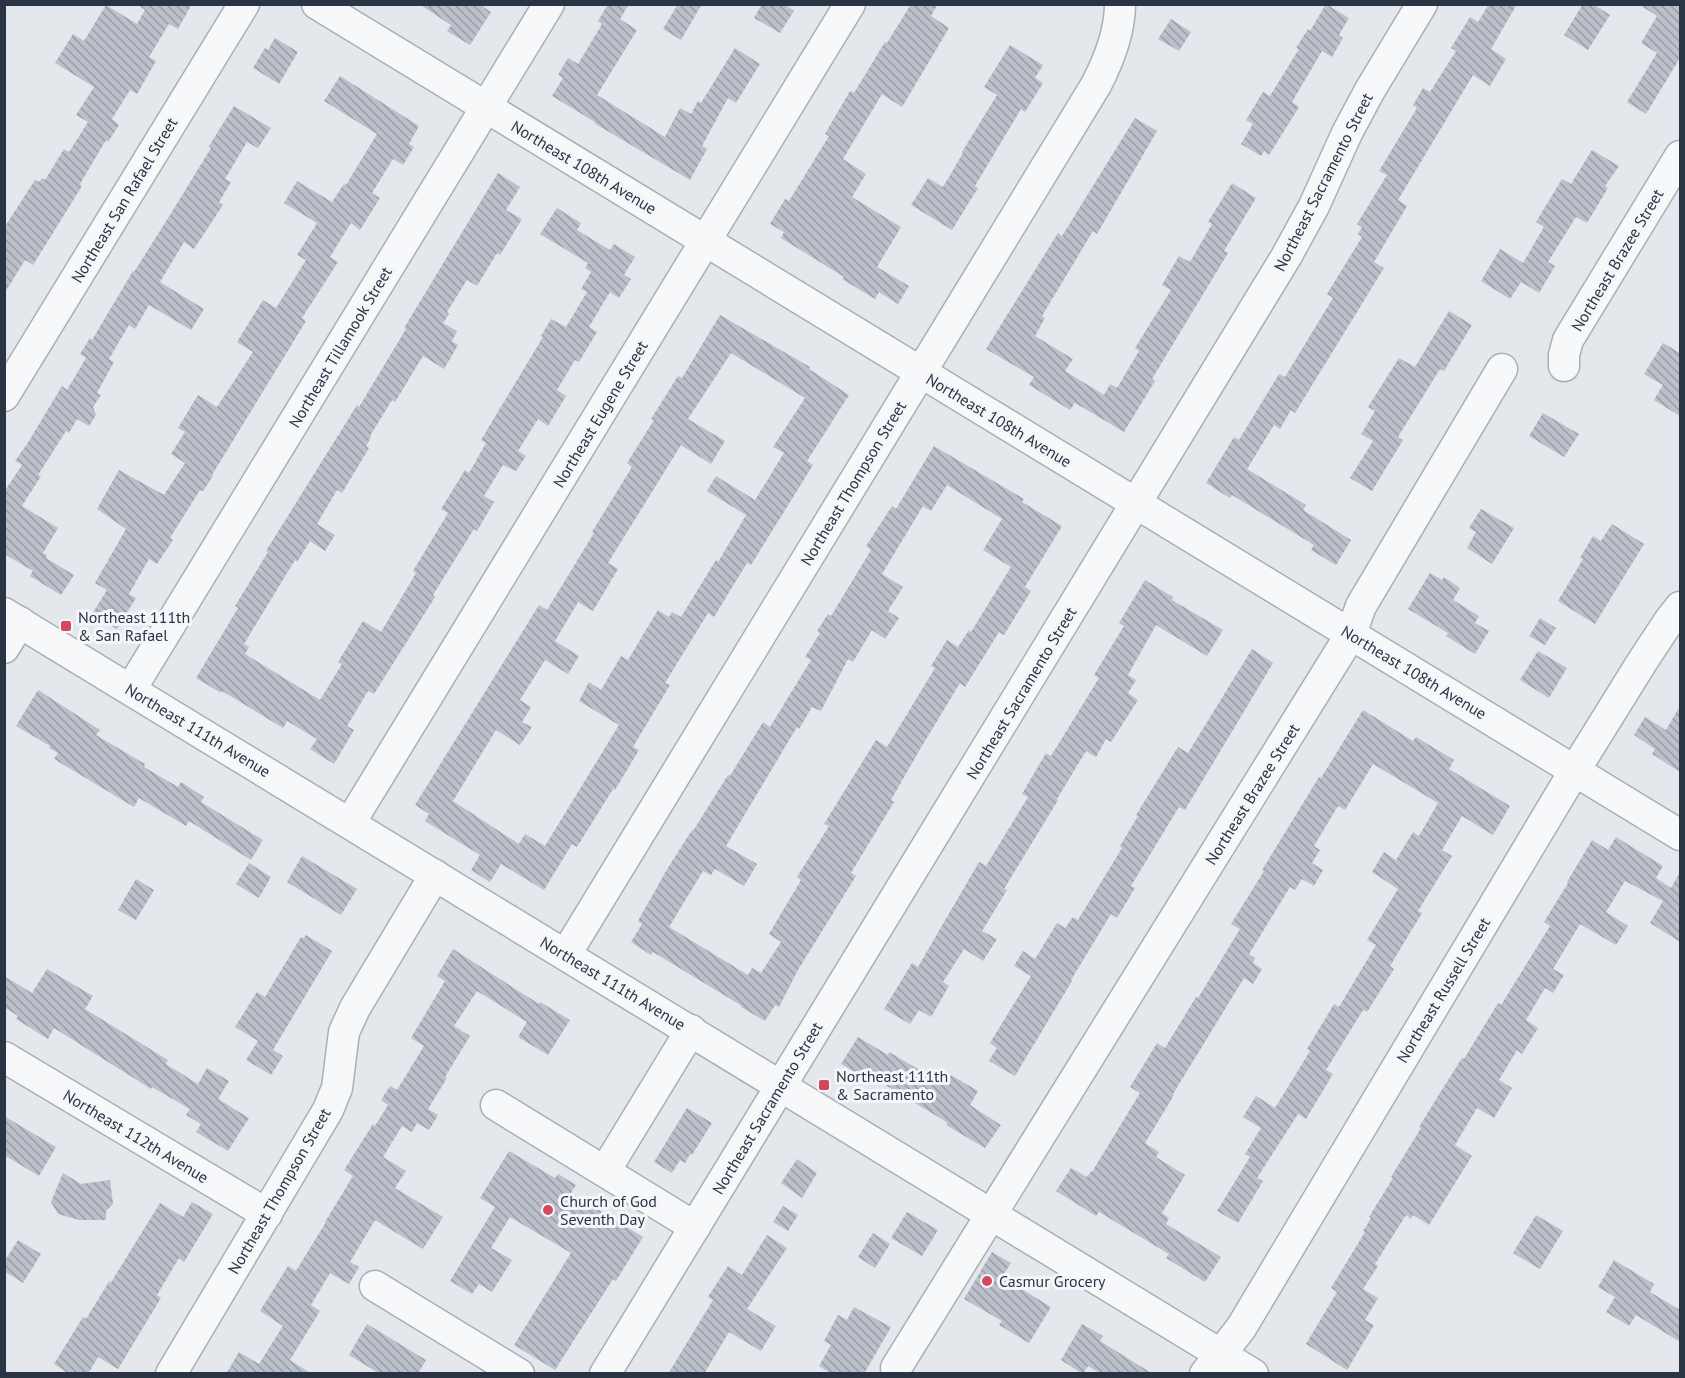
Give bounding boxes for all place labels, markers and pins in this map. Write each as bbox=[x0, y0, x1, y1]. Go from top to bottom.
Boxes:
place label: Northeast 111th & San Rafael bbox=[78, 607, 190, 645]
marker: Northeast 111th & San Rafael bbox=[59, 619, 73, 633]
place label: Northeast 111th & Sacramento bbox=[836, 1066, 948, 1104]
marker: Northeast 111th & Sacramento bbox=[817, 1078, 831, 1092]
place label: Church of God Seventh Day bbox=[560, 1191, 657, 1229]
marker: Church of God Seventh Day bbox=[541, 1203, 555, 1217]
place label: Casmur Grocery bbox=[999, 1271, 1106, 1291]
marker: Casmur Grocery bbox=[980, 1274, 994, 1288]

